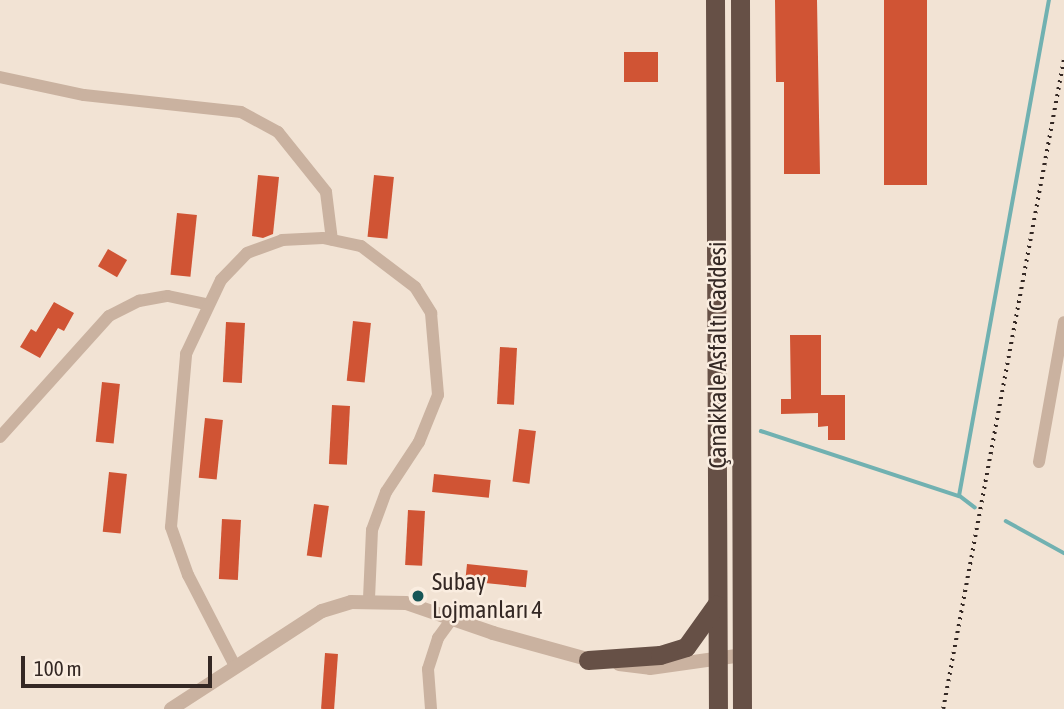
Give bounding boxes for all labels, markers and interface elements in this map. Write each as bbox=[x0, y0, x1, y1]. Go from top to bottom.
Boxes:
street label: Çanakkale Asfaltı Caddesi bbox=[704, 241, 732, 469]
place label: Subay Lojmanları 4 bbox=[432, 568, 543, 624]
marker: Subay Lojmanları 4 bbox=[410, 588, 426, 604]
scale bar bbox=[24, 642, 215, 686]
text: 100 m bbox=[34, 656, 82, 680]

